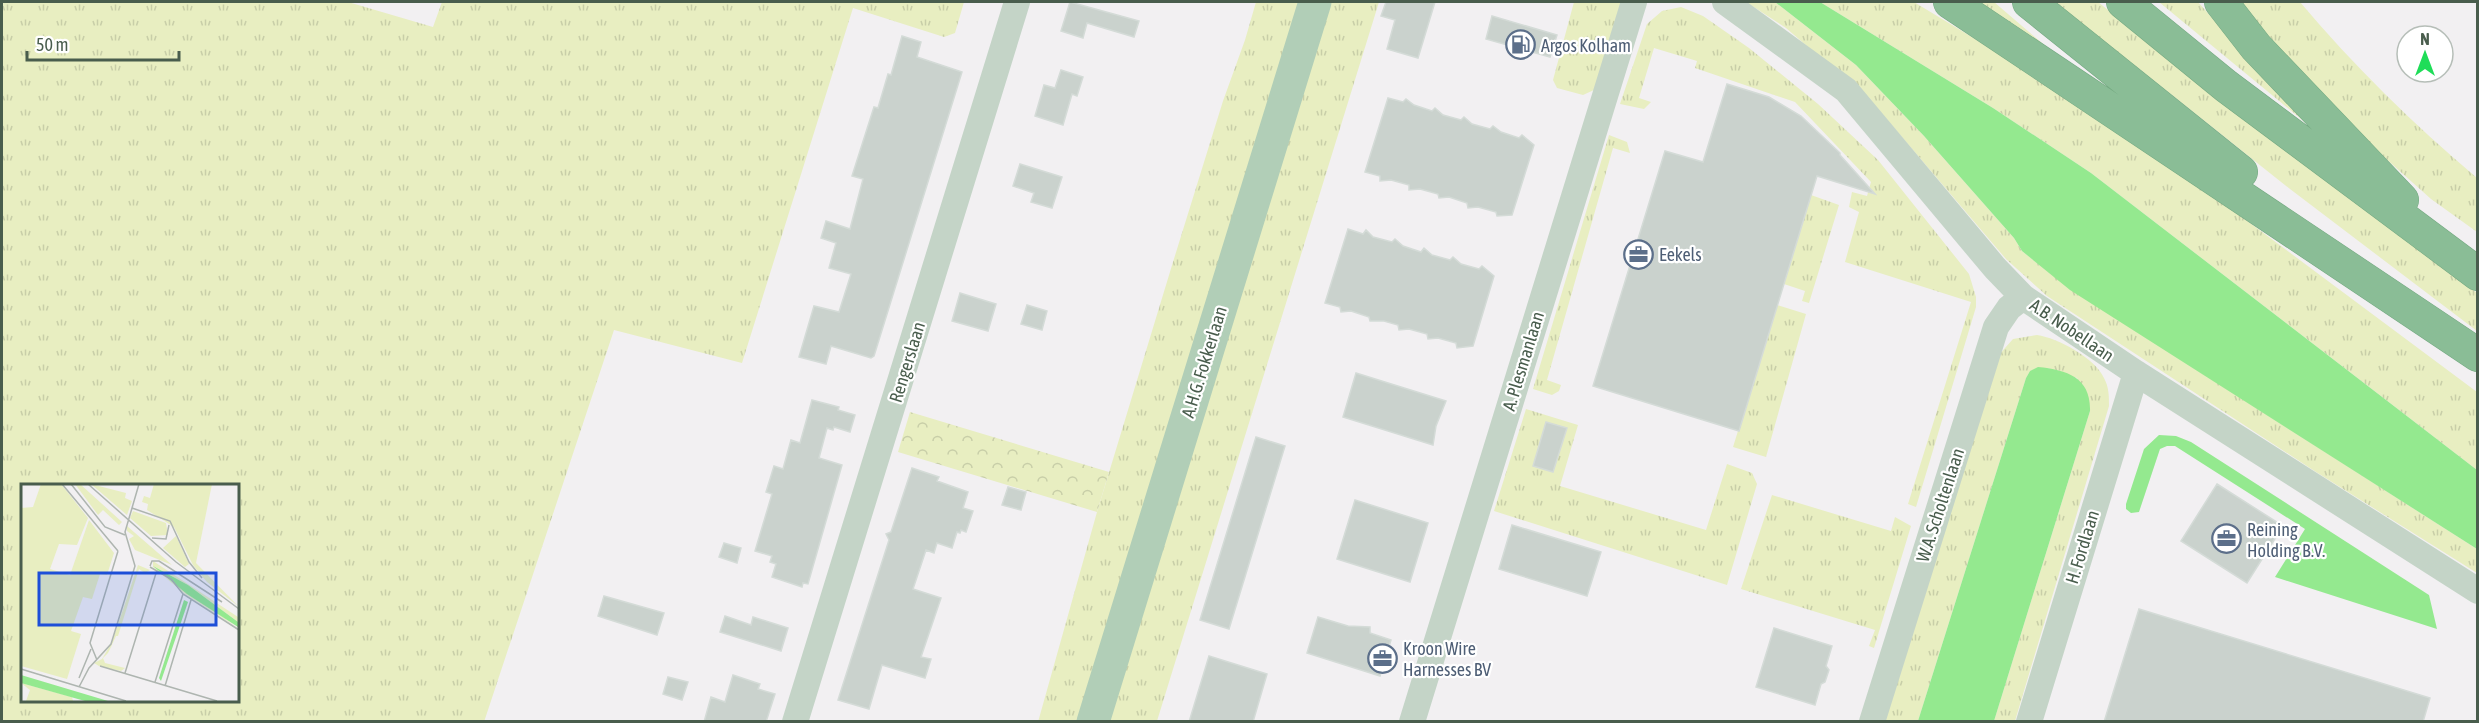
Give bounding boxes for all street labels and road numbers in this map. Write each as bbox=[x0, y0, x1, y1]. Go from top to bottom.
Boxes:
street label: A.B. Nobellaan bbox=[2026, 294, 2118, 366]
street label: A.H.G. Fokkerlaan bbox=[1177, 304, 1231, 420]
street label: A. Plesmanlaan bbox=[1498, 309, 1548, 413]
street label: Rengerslaan bbox=[885, 319, 929, 405]
street label: W.A. Scholtenlaan bbox=[1912, 445, 1968, 565]
street label: H. Fordlaan bbox=[2061, 508, 2103, 586]

